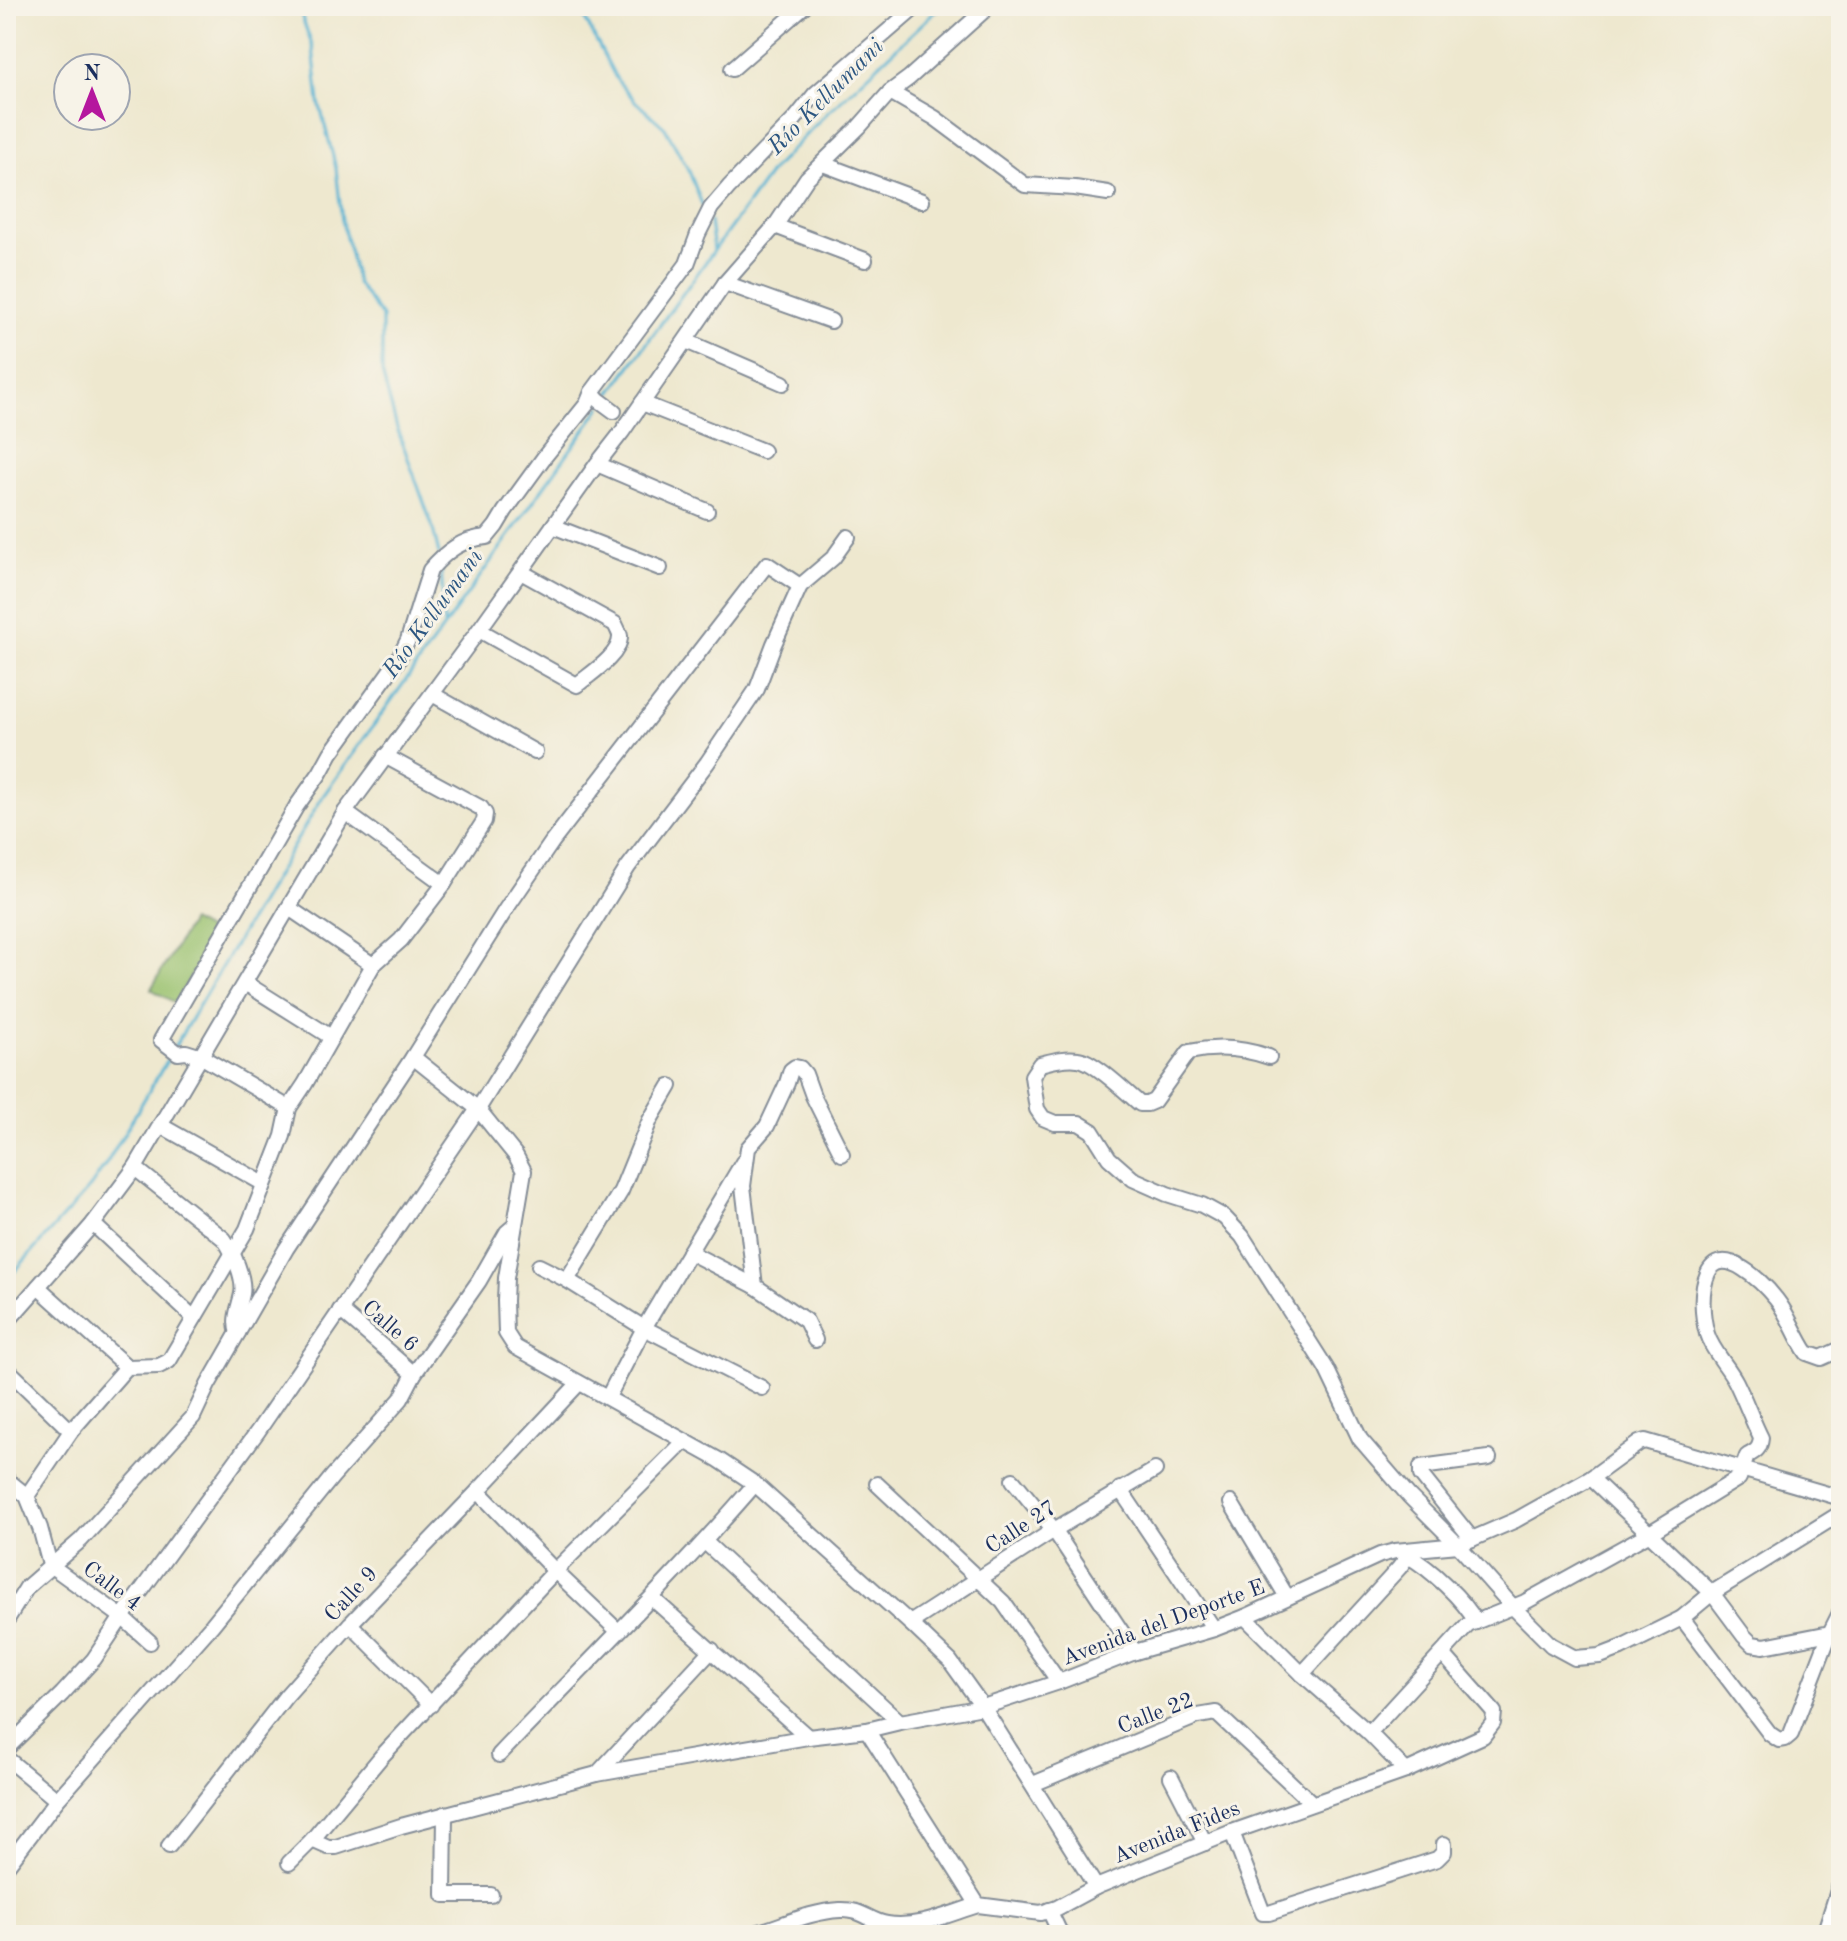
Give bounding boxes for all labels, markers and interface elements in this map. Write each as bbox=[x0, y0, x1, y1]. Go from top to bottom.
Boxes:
water label: Río Kellumani bbox=[763, 35, 889, 161]
north arrow bbox=[52, 52, 132, 132]
text: N bbox=[84, 63, 101, 85]
water label: Río Kellumani bbox=[378, 545, 488, 684]
street label: Calle 6 bbox=[357, 1296, 422, 1357]
street label: Calle 27 bbox=[982, 1497, 1060, 1558]
street label: Calle 4 bbox=[79, 1558, 145, 1615]
street label: Calle 9 bbox=[321, 1563, 382, 1626]
street label: Avenida del Deporte E bbox=[1059, 1576, 1268, 1670]
street label: Calle 22 bbox=[1115, 1689, 1197, 1738]
street label: Avenida Fides bbox=[1110, 1797, 1243, 1868]

